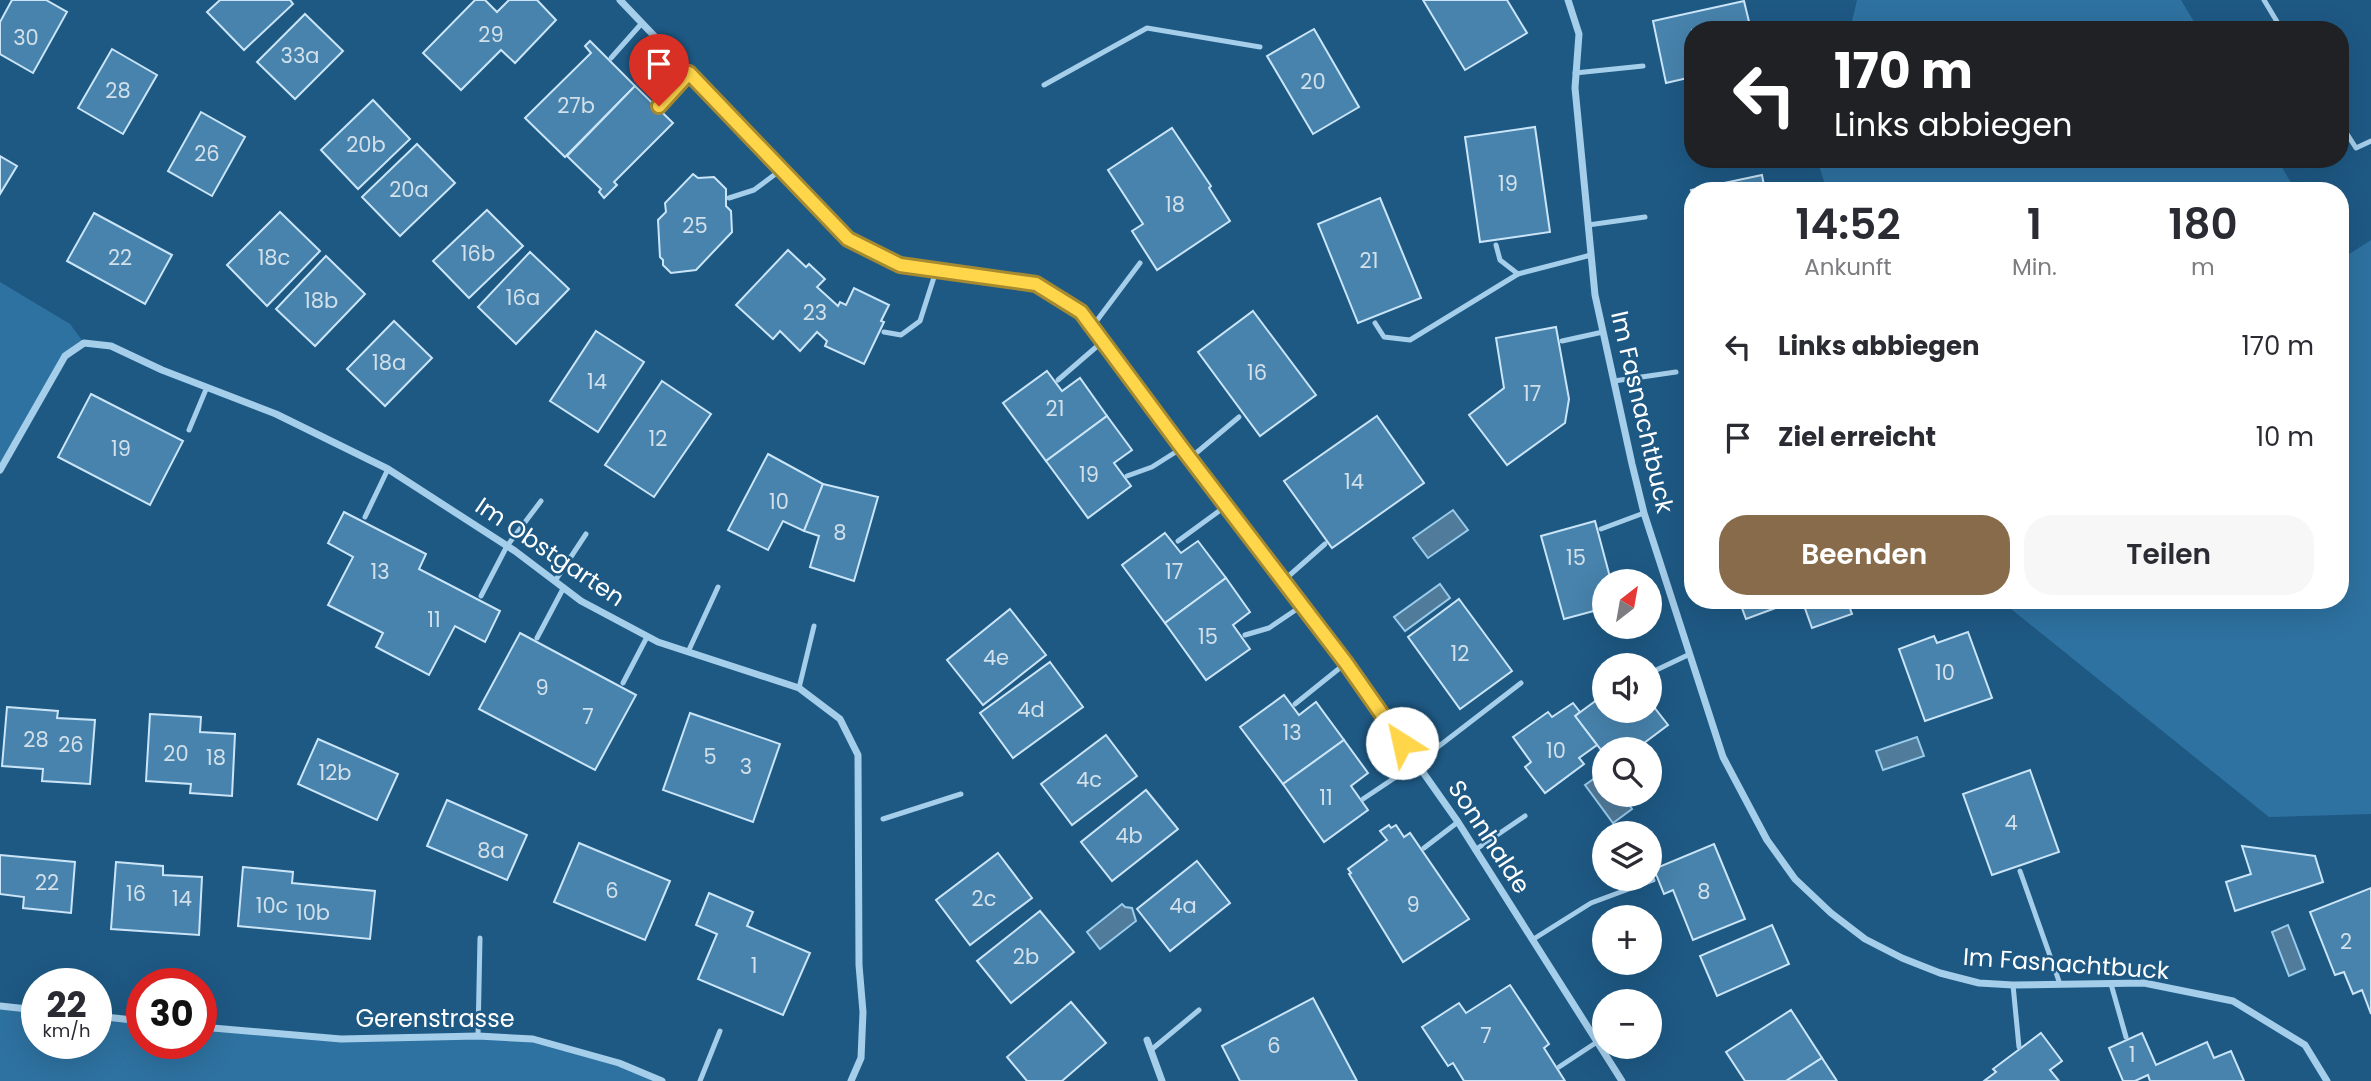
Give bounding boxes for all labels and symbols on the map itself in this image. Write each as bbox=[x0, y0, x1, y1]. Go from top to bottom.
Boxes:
house number: 29 bbox=[478, 20, 504, 49]
house number: 30 bbox=[13, 23, 39, 52]
pin bbox=[629, 34, 689, 106]
house number: 33a bbox=[281, 41, 319, 70]
house number: 20 bbox=[1300, 67, 1326, 96]
house number: 28 bbox=[105, 76, 131, 105]
house number: 27b bbox=[557, 91, 595, 120]
house number: 20b bbox=[346, 130, 386, 159]
house number: 26 bbox=[194, 139, 220, 168]
house number: 19 bbox=[1498, 169, 1518, 198]
house number: 20a bbox=[389, 175, 429, 204]
house number: 18 bbox=[1165, 190, 1185, 219]
house number: 25 bbox=[682, 211, 708, 240]
house number: 16b bbox=[461, 239, 495, 268]
house number: 22 bbox=[108, 243, 132, 272]
house number: 18c bbox=[258, 243, 290, 272]
house number: 21 bbox=[1360, 246, 1378, 275]
house number: 16a bbox=[506, 283, 540, 312]
house number: 18b bbox=[304, 286, 338, 315]
house number: 23 bbox=[803, 298, 827, 327]
street label: Im Fasnachtbuck bbox=[1603, 308, 1682, 517]
house number: 18a bbox=[372, 348, 406, 377]
house number: 16 bbox=[1247, 358, 1267, 387]
house number: 14 bbox=[587, 367, 607, 396]
house number: 17 bbox=[1523, 379, 1541, 408]
house number: 21 bbox=[1046, 394, 1064, 423]
house number: 12 bbox=[649, 424, 667, 453]
house number: 19 bbox=[111, 434, 131, 463]
house number: 19 bbox=[1079, 460, 1099, 489]
house number: 14 bbox=[1344, 467, 1364, 496]
house number: 10 bbox=[769, 487, 789, 516]
street label: Im Obstgarten bbox=[469, 489, 632, 614]
house number: 8 bbox=[833, 518, 847, 547]
house number: 15 bbox=[1566, 543, 1586, 572]
house number: 13 bbox=[370, 557, 390, 586]
house number: 17 bbox=[1165, 557, 1183, 586]
north arrow bbox=[1592, 569, 1662, 639]
house number: 11 bbox=[427, 605, 441, 634]
house number: 15 bbox=[1198, 622, 1218, 651]
house number: 12 bbox=[1451, 639, 1469, 668]
house number: 4e bbox=[983, 643, 1009, 672]
house number: 10 bbox=[1935, 658, 1955, 687]
house number: 9 bbox=[535, 673, 549, 702]
house number: 4d bbox=[1017, 695, 1045, 724]
house number: 7 bbox=[582, 702, 594, 731]
position arrow bbox=[1365, 706, 1439, 780]
house number: 13 bbox=[1282, 718, 1302, 747]
house number: 28 bbox=[23, 725, 49, 754]
house number: 26 bbox=[58, 730, 84, 759]
house number: 10 bbox=[1546, 736, 1566, 765]
house number: 20 bbox=[163, 739, 189, 768]
house number: 5 bbox=[703, 742, 717, 771]
house number: 18 bbox=[206, 743, 226, 772]
house number: 3 bbox=[740, 752, 752, 781]
house number: 12b bbox=[319, 758, 352, 787]
house number: 4c bbox=[1076, 765, 1102, 794]
street label: Sonnhalde bbox=[1441, 774, 1538, 900]
house number: 11 bbox=[1319, 783, 1333, 812]
house number: 4 bbox=[2004, 808, 2018, 837]
house number: 4b bbox=[1115, 821, 1143, 850]
house number: 8a bbox=[477, 836, 505, 865]
house number: 22 bbox=[35, 868, 59, 897]
house number: 6 bbox=[605, 876, 619, 905]
house number: 8 bbox=[1697, 877, 1711, 906]
house number: 16 bbox=[126, 879, 146, 908]
house number: 14 bbox=[172, 884, 192, 913]
house number: 2c bbox=[972, 884, 996, 913]
house number: 9 bbox=[1406, 890, 1420, 919]
house number: 10c bbox=[256, 891, 288, 920]
house number: 4a bbox=[1169, 891, 1197, 920]
house number: 10b bbox=[296, 898, 330, 927]
house number: 2 bbox=[2340, 927, 2352, 956]
street label: Im Fasnachtbuck bbox=[1962, 940, 2171, 987]
house number: 2b bbox=[1013, 942, 1039, 971]
house number: 1 bbox=[751, 951, 757, 980]
speed limit sign: 30 bbox=[126, 968, 217, 1059]
street label: Gerenstrasse bbox=[355, 1002, 515, 1035]
house number: 7 bbox=[1480, 1021, 1492, 1050]
house number: 6 bbox=[1267, 1031, 1281, 1060]
house number: 1 bbox=[2129, 1040, 2135, 1069]

